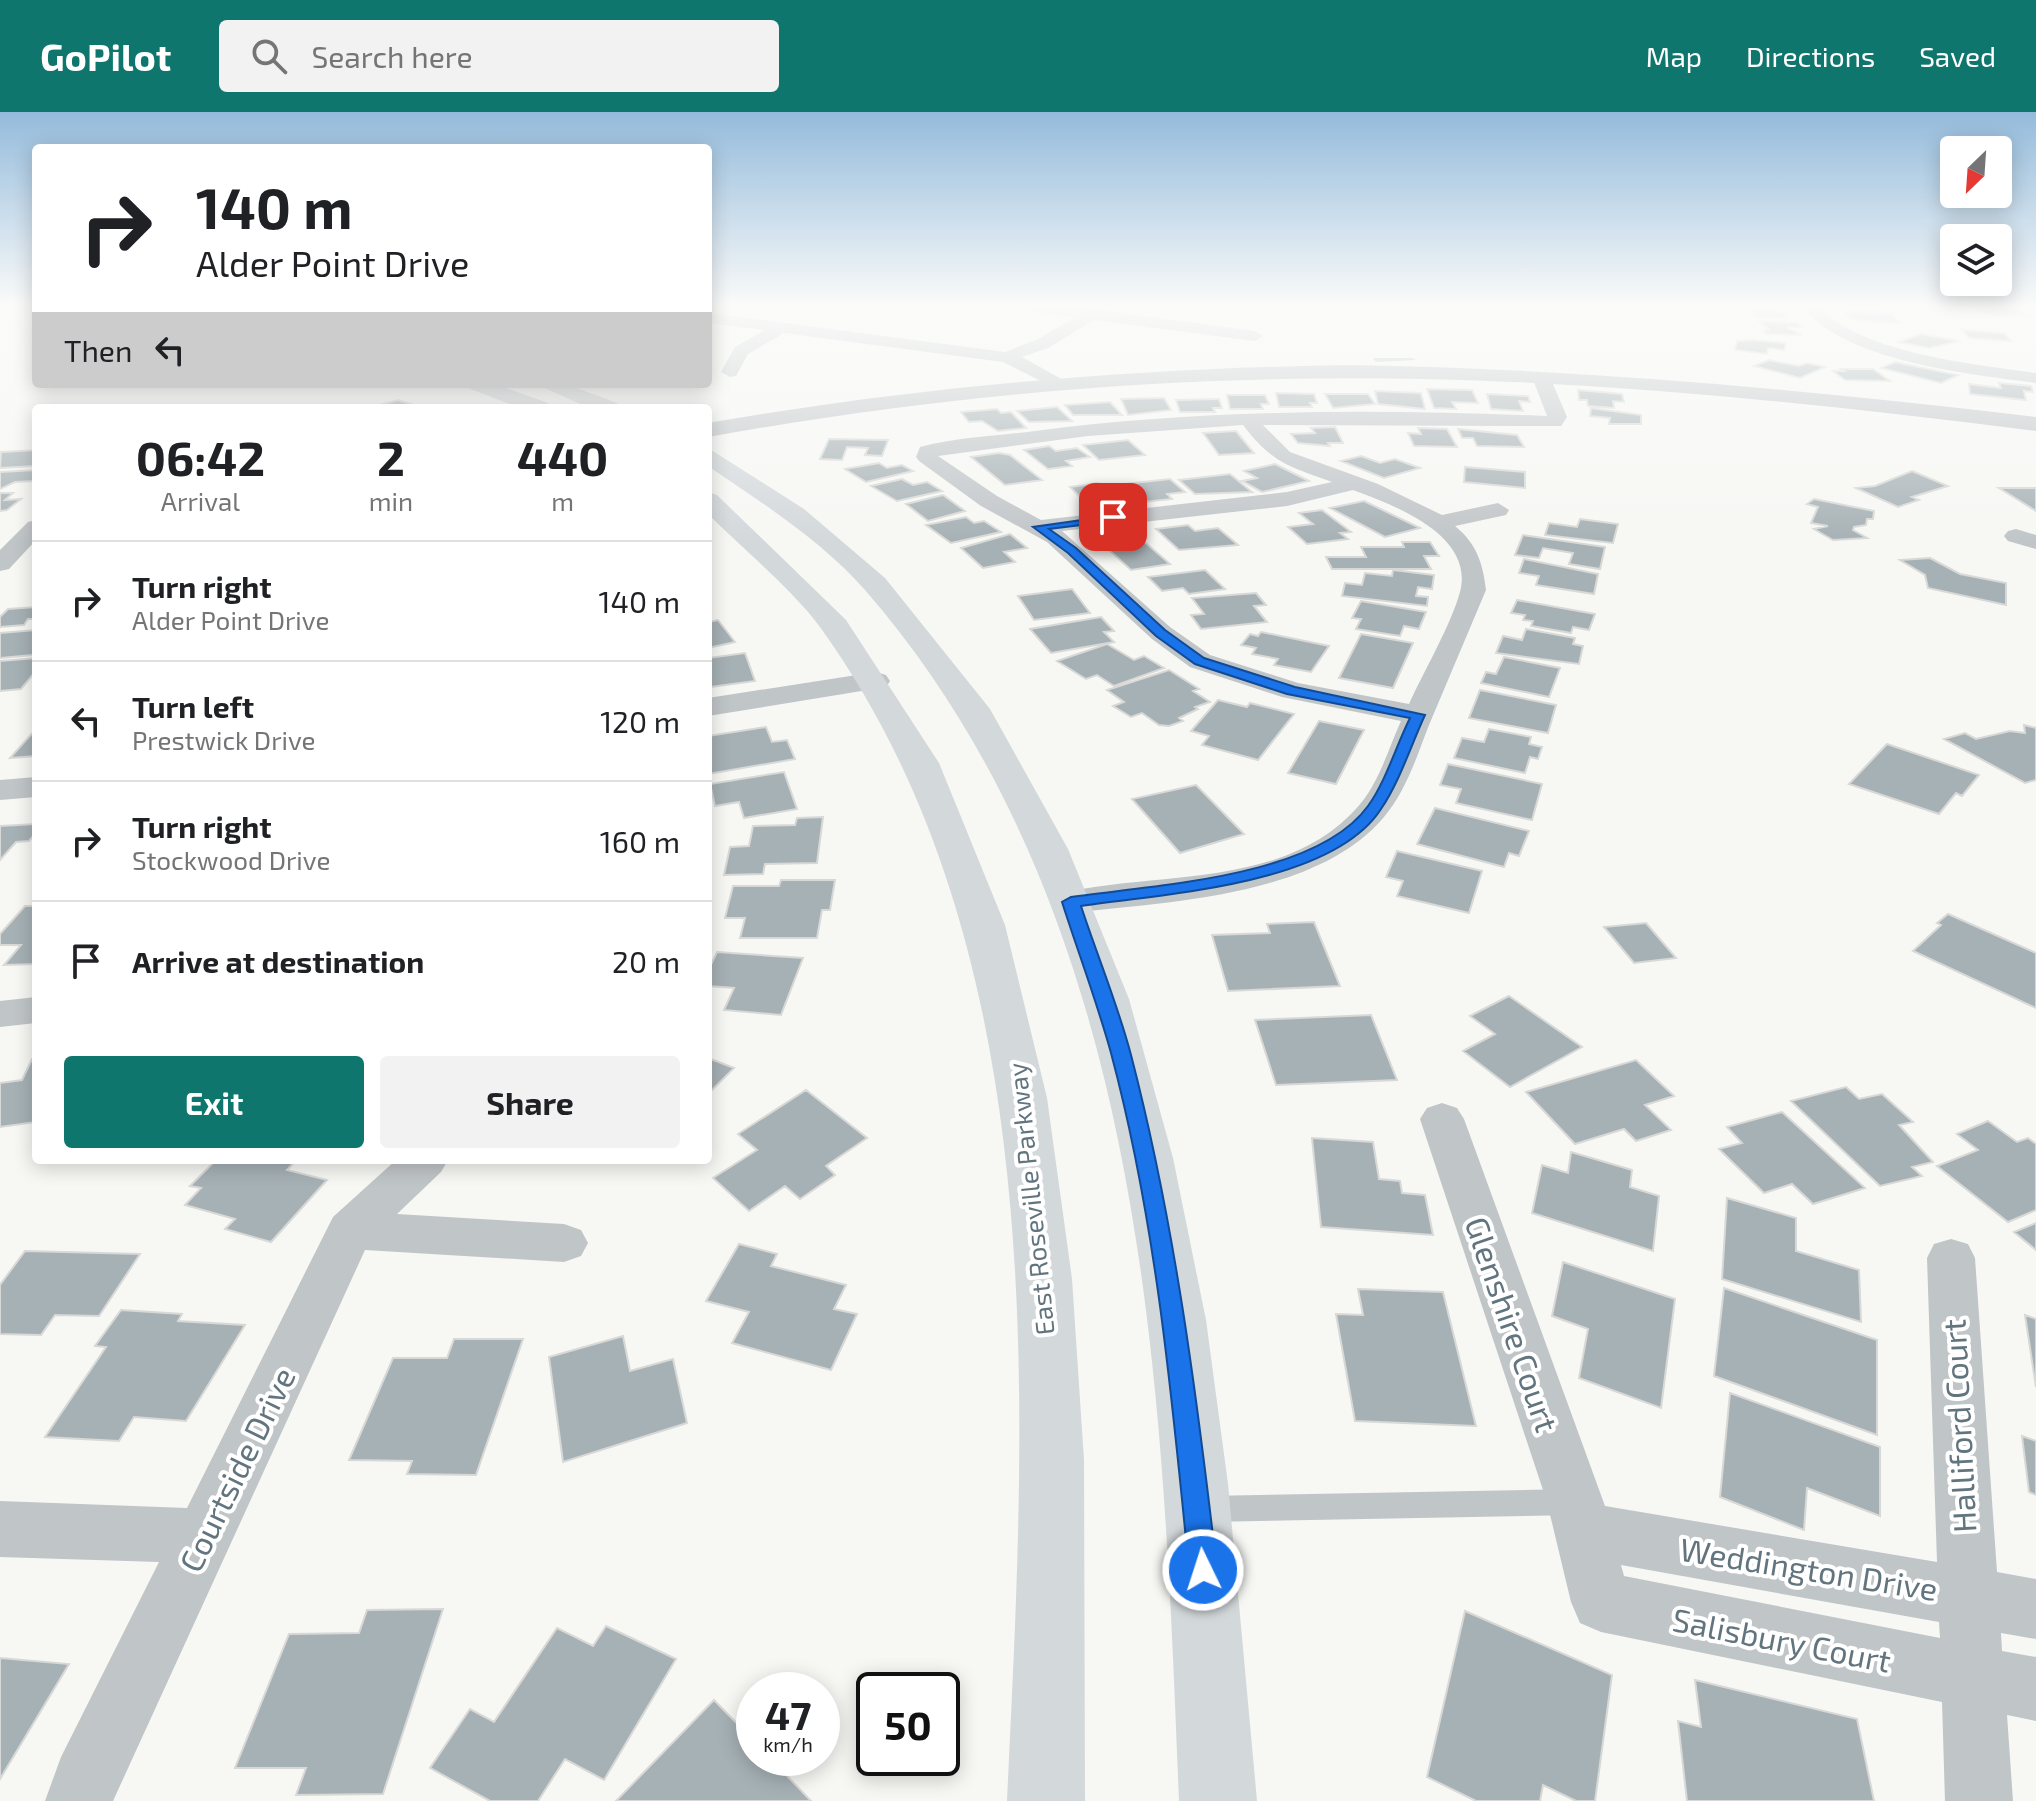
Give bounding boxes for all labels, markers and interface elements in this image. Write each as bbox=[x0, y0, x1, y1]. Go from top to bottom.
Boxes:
search box bbox=[219, 20, 779, 92]
text: GoPilot bbox=[40, 33, 171, 79]
icon: search bbox=[247, 34, 291, 78]
text: Search here bbox=[311, 38, 473, 74]
text: Map bbox=[1646, 39, 1702, 73]
text: Directions bbox=[1746, 39, 1875, 73]
text: Saved bbox=[1919, 39, 1996, 73]
north arrow bbox=[1940, 136, 2012, 208]
map controls bbox=[1940, 136, 2012, 296]
text: 140 m bbox=[196, 173, 353, 240]
icon: right bbox=[64, 176, 168, 280]
button: layers bbox=[1940, 224, 2012, 296]
text: Alder Point Drive bbox=[196, 241, 469, 284]
icon: left bbox=[148, 328, 192, 372]
text: Then bbox=[64, 332, 132, 368]
text: 06:42 bbox=[136, 428, 265, 486]
text: 2 bbox=[377, 428, 405, 486]
text: 440 bbox=[517, 428, 608, 486]
pin bbox=[1079, 483, 1147, 551]
text: Arrival bbox=[161, 485, 240, 516]
text: min bbox=[369, 485, 413, 516]
text: m bbox=[551, 485, 574, 516]
icon: arrive bbox=[1091, 495, 1135, 539]
text: Turn right bbox=[132, 568, 272, 604]
icon: right bbox=[64, 579, 108, 623]
text: 140 m bbox=[599, 583, 680, 619]
text: Alder Point Drive bbox=[132, 604, 329, 635]
text: Turn left bbox=[132, 688, 254, 724]
icon: left bbox=[64, 699, 108, 743]
text: 120 m bbox=[600, 703, 680, 739]
text: Prestwick Drive bbox=[132, 724, 316, 755]
text: Turn right bbox=[132, 808, 272, 844]
icon: right bbox=[64, 819, 108, 863]
text: 160 m bbox=[600, 823, 680, 859]
text: Stockwood Drive bbox=[132, 844, 330, 875]
icon: arrive bbox=[64, 939, 108, 983]
text: Arrive at destination bbox=[132, 943, 424, 979]
text: 20 m bbox=[612, 943, 680, 979]
button: Exit bbox=[64, 1056, 364, 1148]
button: Share bbox=[380, 1056, 680, 1148]
street label: East Roseville Parkway bbox=[1000, 1061, 1060, 1337]
street label: Glenshire Court bbox=[1458, 1212, 1568, 1436]
street label: Halliford Court bbox=[1933, 1318, 1983, 1534]
street label: Courtside Drive bbox=[170, 1361, 302, 1577]
position arrow bbox=[1161, 1528, 1245, 1612]
street label: Weddington Drive bbox=[1678, 1529, 1940, 1607]
street label: Salisbury Court bbox=[1670, 1599, 1894, 1679]
speed limit sign: 50 bbox=[856, 1672, 960, 1776]
text: 47 bbox=[765, 1690, 811, 1738]
text: km/h bbox=[763, 1732, 813, 1756]

